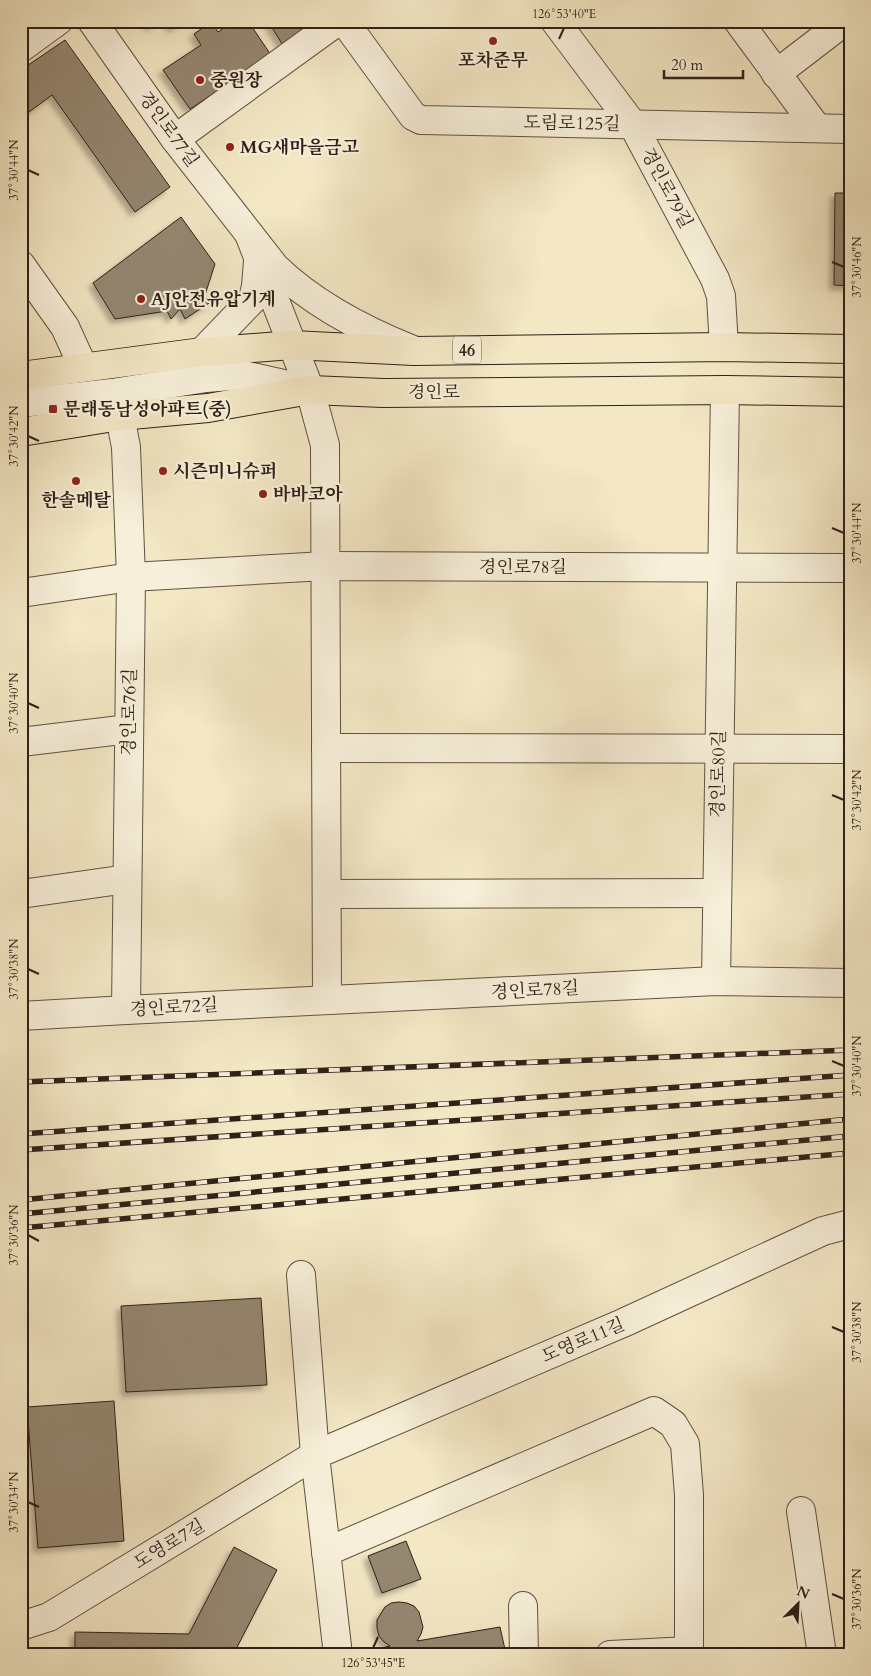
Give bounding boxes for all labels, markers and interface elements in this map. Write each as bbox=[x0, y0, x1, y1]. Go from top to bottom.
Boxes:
text: 126°53'40"E bbox=[532, 6, 596, 22]
marker: 포차준무 bbox=[487, 35, 499, 47]
place label: 포차준무 bbox=[458, 48, 528, 73]
scale bar bbox=[664, 48, 742, 80]
text: 20 m bbox=[671, 55, 703, 75]
place label: 중원장 bbox=[210, 68, 263, 93]
marker: 중원장 bbox=[194, 74, 206, 86]
street label: 경인로77길 bbox=[133, 86, 205, 172]
street label: 도림로125길 bbox=[523, 110, 621, 137]
place label: MG새마을금고 bbox=[240, 135, 360, 160]
text: 37°30'44"N bbox=[6, 139, 22, 200]
marker: MG새마을금고 bbox=[224, 141, 236, 153]
street label: 경인로79길 bbox=[635, 144, 698, 233]
text: 37°30'46"N bbox=[849, 236, 865, 297]
place label: AJ안전유압기계 bbox=[151, 287, 276, 312]
marker: AJ안전유압기계 bbox=[135, 293, 147, 305]
road number: 46 bbox=[453, 336, 481, 364]
street label: 경인로 bbox=[408, 380, 460, 405]
place label: 문래동남성아파트(중) bbox=[63, 397, 232, 422]
marker: 문래동남성아파트(중) bbox=[47, 403, 59, 415]
text: 37°30'42"N bbox=[6, 405, 22, 466]
place label: 시즌미니슈퍼 bbox=[173, 459, 277, 484]
marker: 시즌미니슈퍼 bbox=[157, 465, 169, 477]
marker: 한솔메탈 bbox=[70, 475, 82, 487]
place label: 바바코아 bbox=[273, 482, 343, 507]
place label: 한솔메탈 bbox=[41, 488, 111, 513]
marker: 바바코아 bbox=[257, 488, 269, 500]
text: 37°30'44"N bbox=[849, 502, 865, 563]
street label: 경인로78길 bbox=[479, 555, 567, 580]
street label: 경인로76길 bbox=[116, 668, 143, 756]
text: 37°30'40"N bbox=[6, 672, 22, 733]
street label: 경인로80길 bbox=[705, 730, 732, 818]
text: 37°30'42"N bbox=[849, 769, 865, 830]
text: 37°30'38"N bbox=[6, 938, 22, 999]
street label: 경인로78길 bbox=[490, 976, 580, 1005]
street label: 경인로72길 bbox=[129, 993, 219, 1022]
text: 37°30'40"N bbox=[849, 1035, 865, 1096]
text: 37°30'36"N bbox=[6, 1204, 22, 1265]
text: 37°30'38"N bbox=[849, 1301, 865, 1362]
street label: 도영로11길 bbox=[538, 1312, 629, 1369]
text: 37°30'34"N bbox=[6, 1471, 22, 1532]
street label: 도영로7길 bbox=[129, 1513, 209, 1575]
text: 37°30'36"N bbox=[849, 1568, 865, 1629]
north arrow bbox=[774, 1578, 824, 1628]
text: N bbox=[794, 1581, 813, 1604]
text: 126°53'45"E bbox=[341, 1655, 405, 1671]

